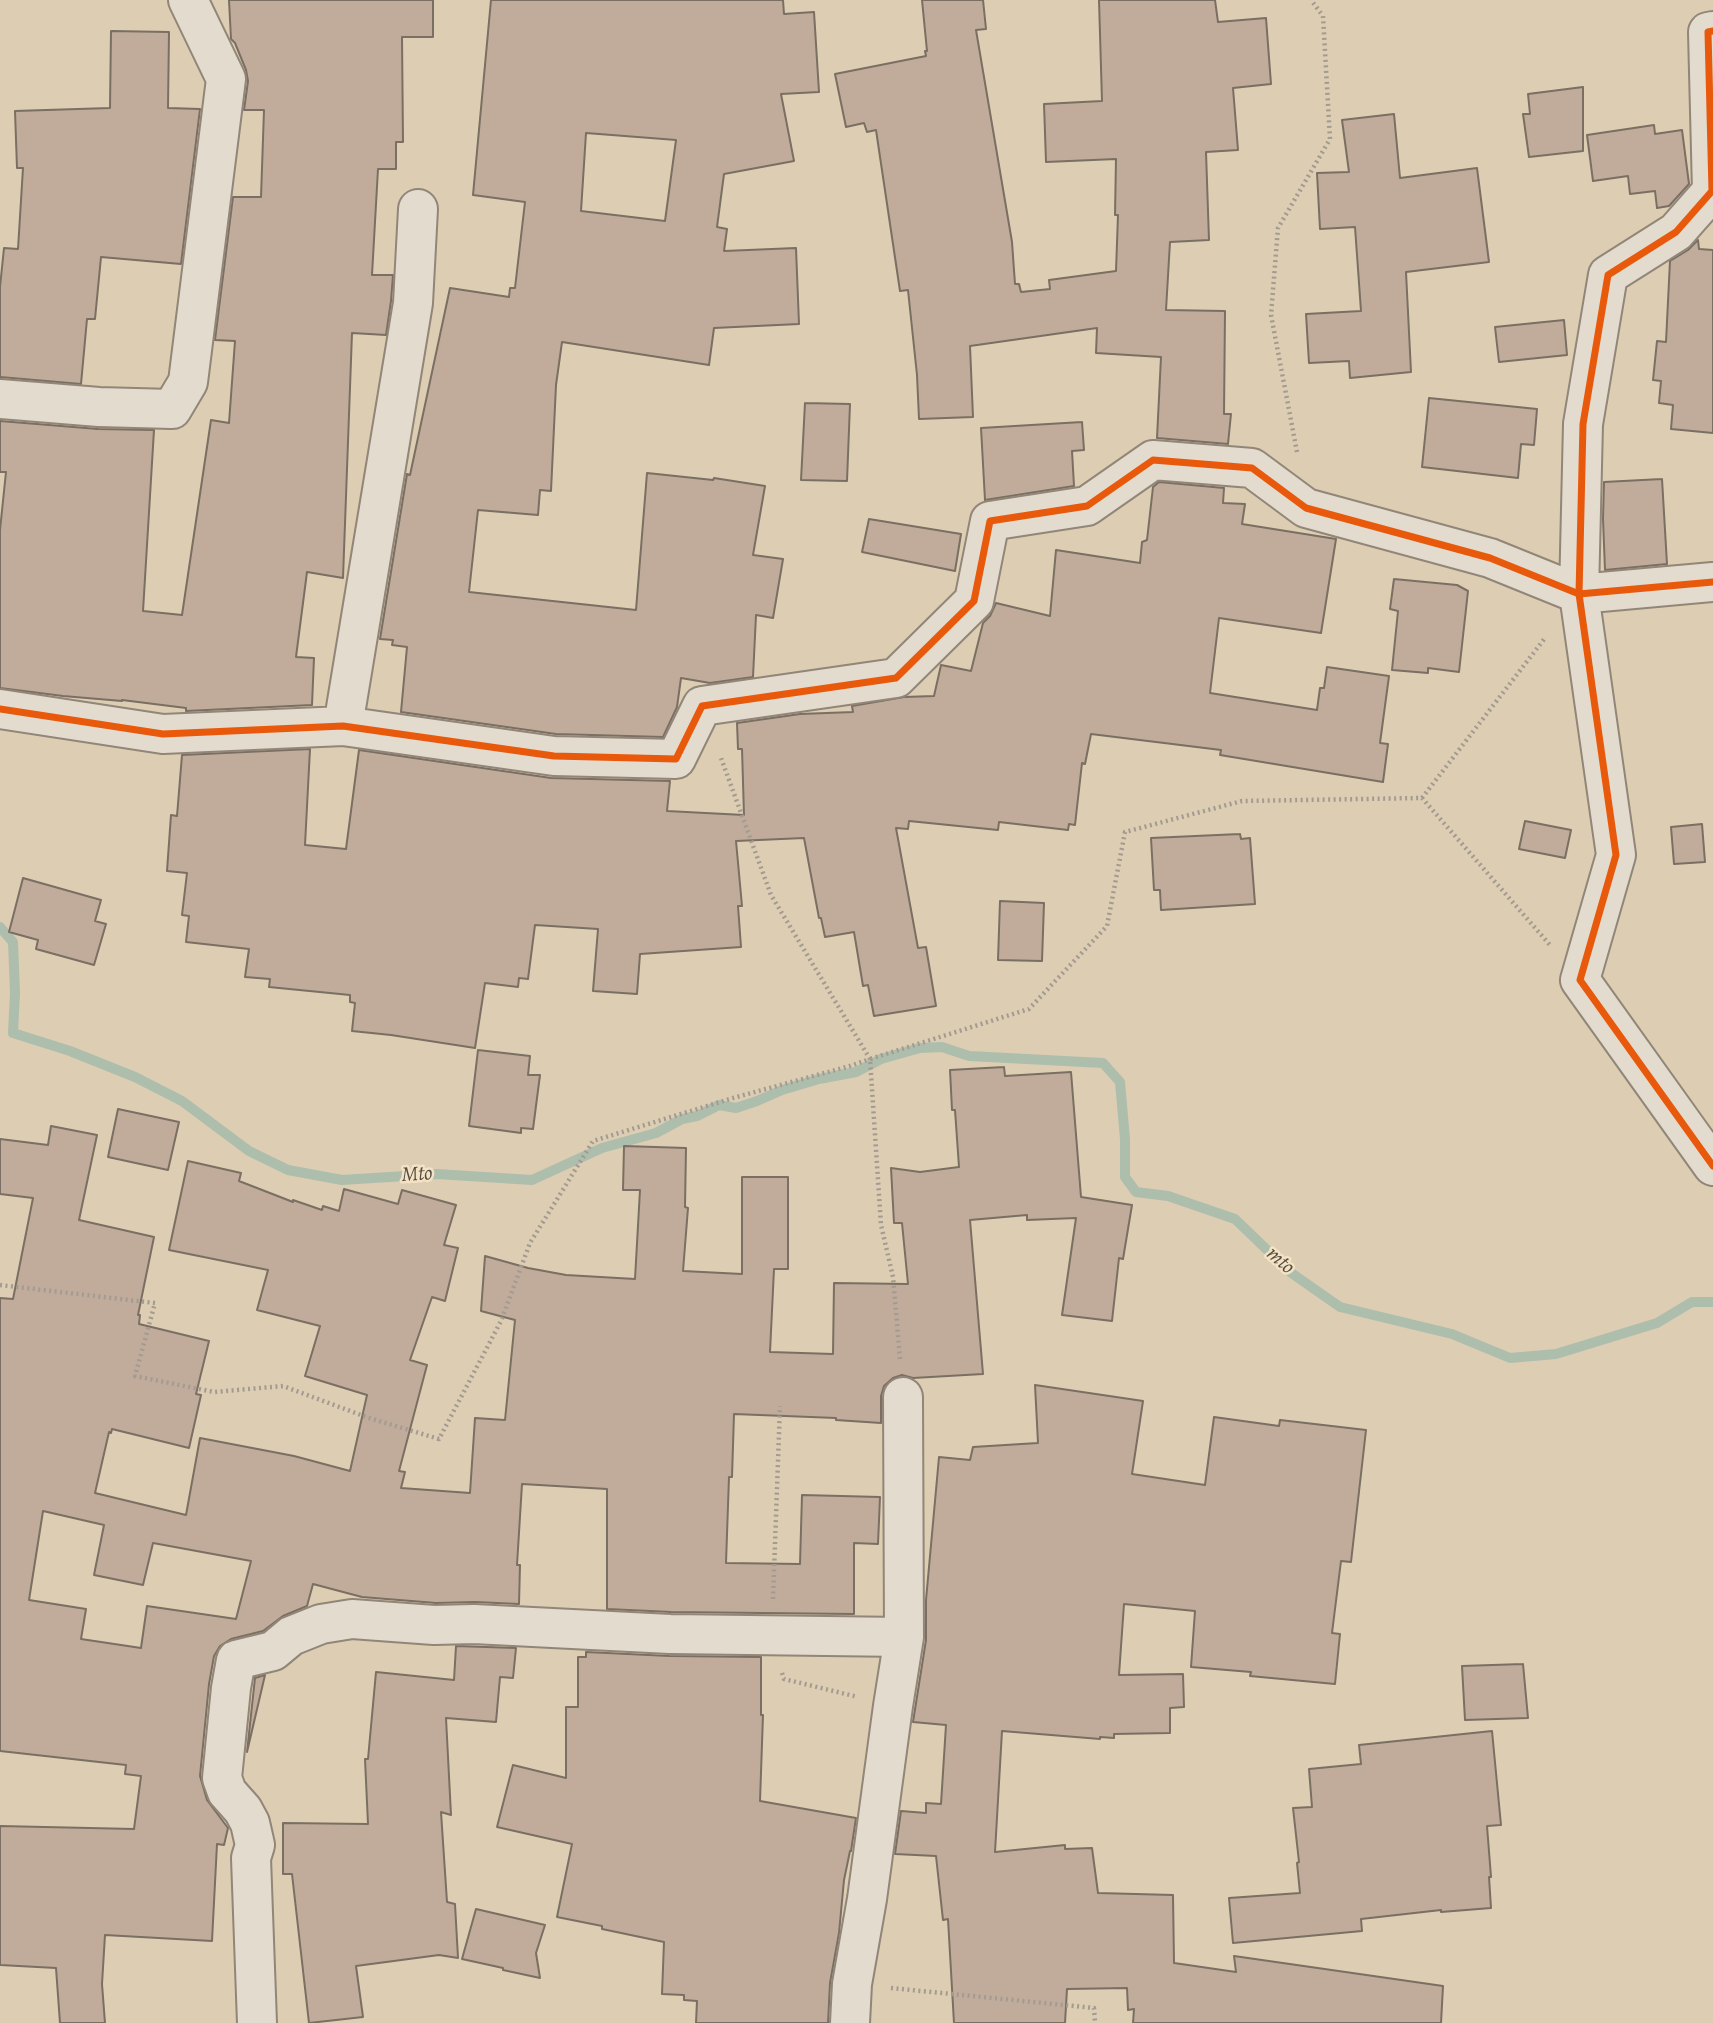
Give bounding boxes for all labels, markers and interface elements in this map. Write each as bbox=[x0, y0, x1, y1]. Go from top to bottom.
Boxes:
water label: Mto bbox=[401, 1162, 433, 1188]
water label: mto bbox=[1261, 1242, 1299, 1280]

